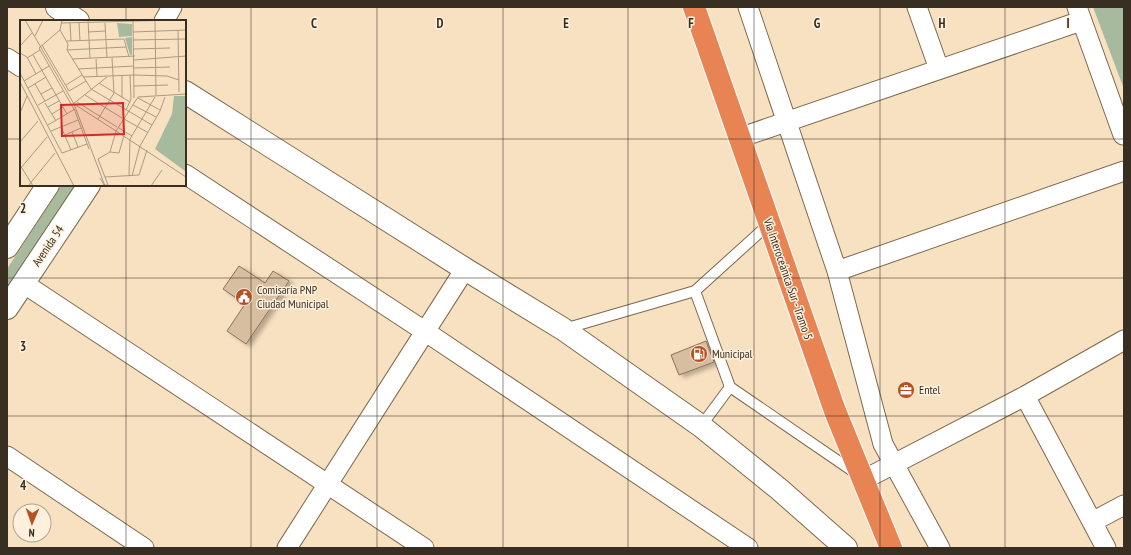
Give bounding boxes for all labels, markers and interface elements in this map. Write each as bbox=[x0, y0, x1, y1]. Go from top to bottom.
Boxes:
text: C bbox=[311, 15, 317, 32]
text: D bbox=[437, 15, 444, 32]
text: E bbox=[563, 15, 569, 32]
text: F bbox=[688, 15, 694, 32]
text: G bbox=[814, 15, 821, 32]
text: H bbox=[939, 15, 946, 32]
text: I bbox=[1066, 15, 1070, 32]
inset map bbox=[20, 20, 186, 186]
text: 2 bbox=[20, 200, 26, 217]
street label: Vía Interoceánica Sur - Tramo 5 bbox=[760, 215, 816, 342]
street label: Avenida 54 bbox=[28, 222, 67, 269]
place label: Comisaría PNP Ciudad Municipal bbox=[257, 282, 329, 311]
public building icon: Comisaría PNP Ciudad Municipal bbox=[234, 287, 254, 307]
text: 3 bbox=[20, 338, 26, 355]
fuel station icon: Municipal bbox=[689, 344, 709, 364]
place label: Municipal bbox=[712, 346, 753, 361]
office icon: Entel bbox=[896, 380, 916, 400]
place label: Entel bbox=[919, 382, 941, 397]
text: 4 bbox=[20, 477, 27, 494]
north arrow bbox=[12, 503, 52, 543]
text: N bbox=[28, 526, 35, 540]

